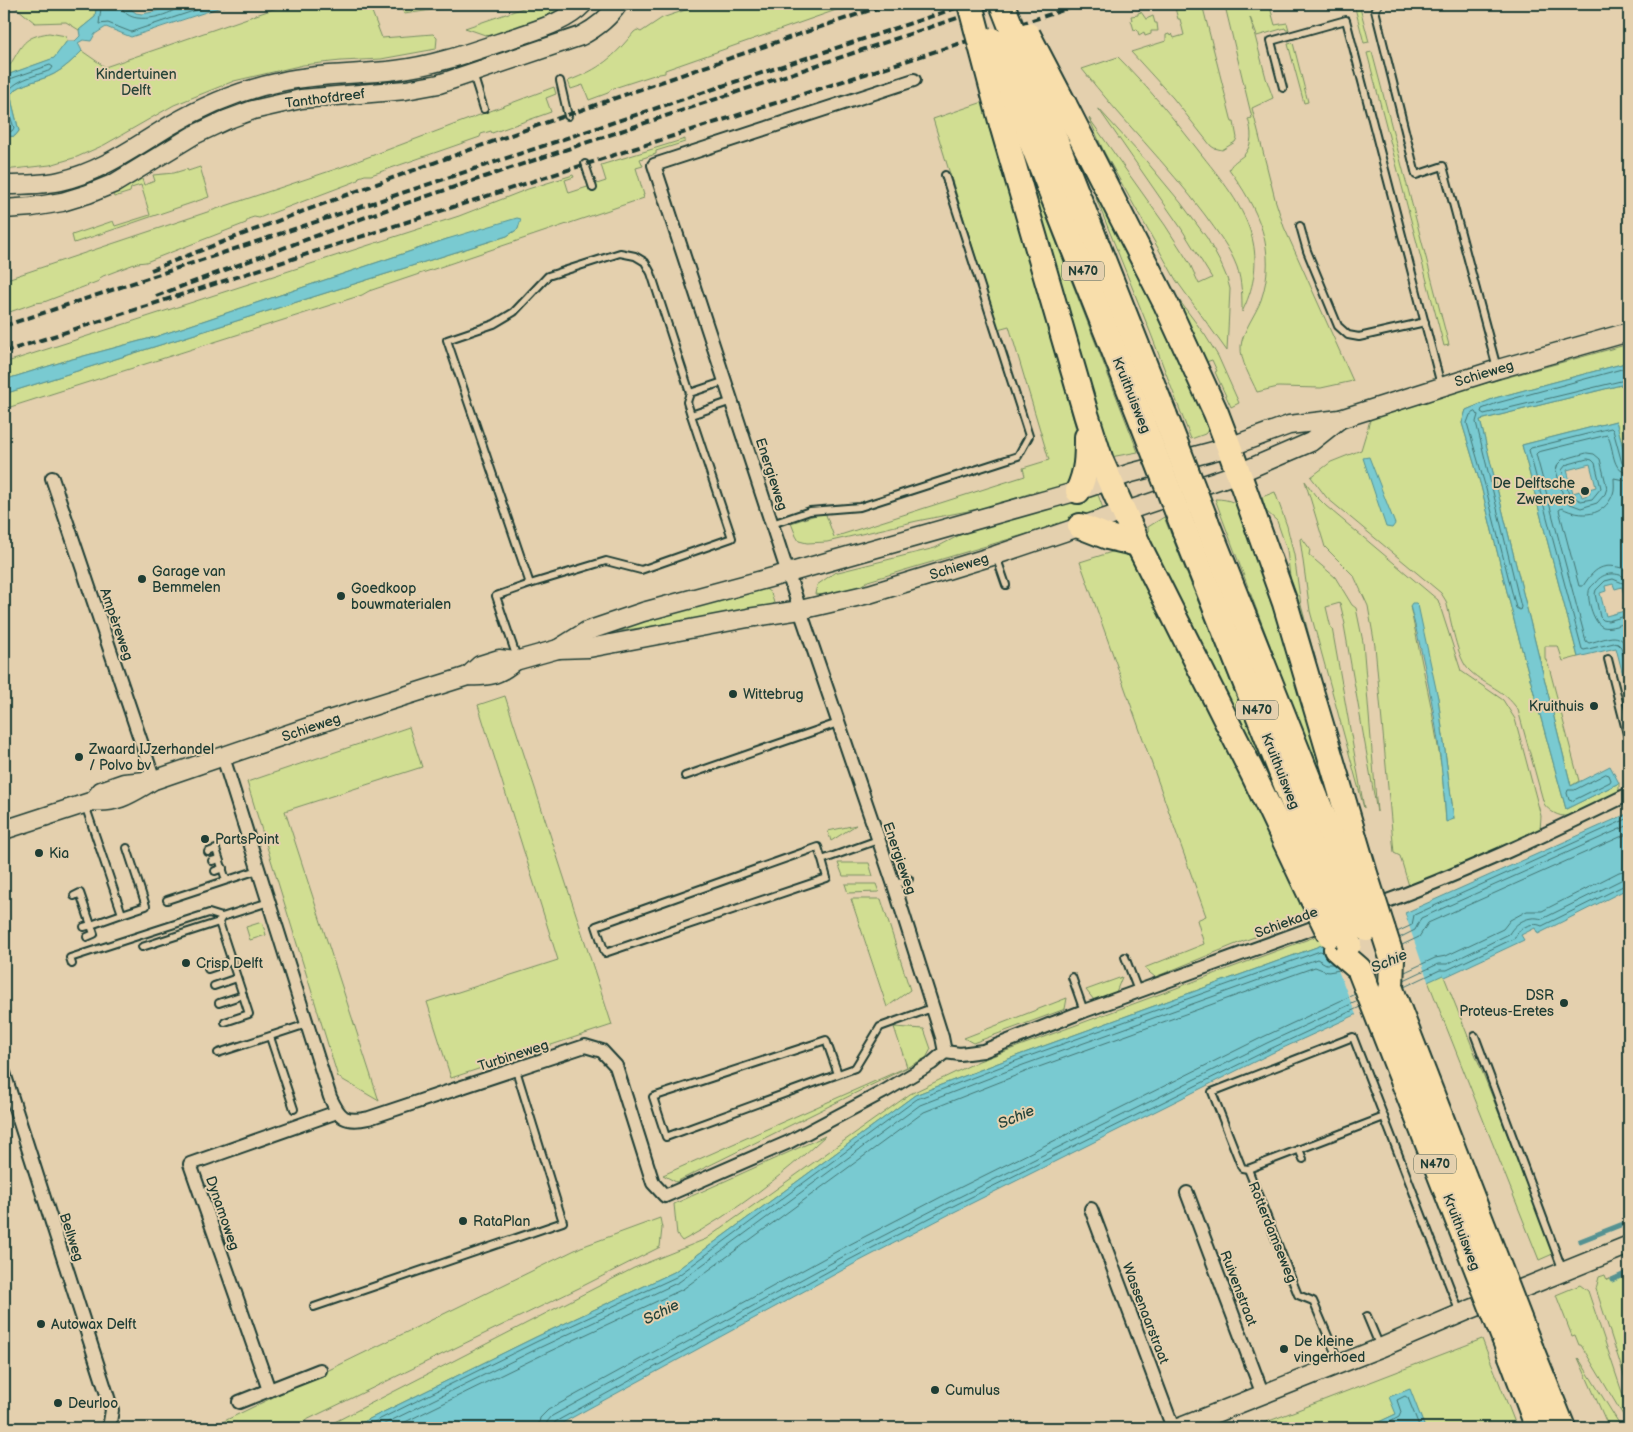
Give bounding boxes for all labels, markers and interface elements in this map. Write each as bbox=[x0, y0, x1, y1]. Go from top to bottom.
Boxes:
park label: Kindertuinen Delft bbox=[95, 66, 177, 99]
street label: Tanthofdreef bbox=[284, 85, 367, 112]
road number: N470 bbox=[1062, 262, 1104, 280]
street label: Kruithuisweg bbox=[1109, 355, 1155, 436]
street label: Schieweg bbox=[1453, 356, 1516, 391]
street label: Energieweg bbox=[752, 436, 791, 513]
place label: De Delftsche Zwervers bbox=[1493, 475, 1575, 508]
marker: De Delftsche Zwervers bbox=[1579, 485, 1591, 497]
street label: Schieweg bbox=[928, 549, 991, 584]
place label: Garage van Bemmelen bbox=[152, 563, 226, 596]
marker: Garage van Bemmelen bbox=[136, 573, 148, 585]
place label: Goedkoop bouwmaterialen bbox=[351, 580, 451, 613]
street label: Ampèreweg bbox=[96, 586, 137, 663]
marker: Goedkoop bouwmaterialen bbox=[335, 590, 347, 602]
place label: Wittebrug bbox=[743, 686, 804, 703]
marker: Wittebrug bbox=[727, 688, 739, 700]
place label: Kruithuis bbox=[1529, 698, 1584, 715]
road number: N470 bbox=[1236, 700, 1278, 720]
marker: Kruithuis bbox=[1588, 700, 1600, 712]
street label: Schieweg bbox=[280, 710, 343, 745]
street label: Kruithuisweg bbox=[1258, 731, 1304, 812]
place label: Zwaard IJzerhandel / Polvo bv bbox=[88, 741, 214, 774]
marker: Zwaard IJzerhandel / Polvo bv bbox=[73, 751, 85, 763]
street label: Energieweg bbox=[879, 820, 920, 897]
place label: PartsPoint bbox=[215, 831, 280, 848]
marker: PartsPoint bbox=[199, 833, 211, 845]
place label: Kia bbox=[49, 845, 69, 862]
marker: Kia bbox=[33, 847, 45, 859]
street label: Schiekade bbox=[1252, 903, 1320, 942]
water label: Schie bbox=[1368, 945, 1411, 978]
place label: Crisp Delft bbox=[196, 955, 264, 972]
marker: Crisp Delft bbox=[180, 957, 192, 969]
place label: DSR Proteus-Eretes bbox=[1459, 987, 1554, 1020]
marker: DSR Proteus-Eretes bbox=[1558, 997, 1570, 1009]
street label: Turbineweg bbox=[476, 1036, 551, 1075]
water label: Schie bbox=[995, 1101, 1038, 1134]
road number: N470 bbox=[1414, 1154, 1456, 1174]
street label: Dynamoweg bbox=[202, 1174, 243, 1253]
street label: Rotterdamseweg bbox=[1245, 1179, 1301, 1285]
street label: Kruithuisweg bbox=[1439, 1191, 1484, 1273]
street label: Bellweg bbox=[56, 1211, 87, 1263]
place label: RataPlan bbox=[473, 1213, 530, 1230]
marker: RataPlan bbox=[457, 1215, 469, 1227]
street label: Ruivenstraat bbox=[1216, 1248, 1261, 1329]
street label: Wassenaarstraat bbox=[1118, 1260, 1173, 1367]
water label: Schie bbox=[640, 1295, 683, 1329]
place label: Autowax Delft bbox=[51, 1316, 137, 1333]
marker: Autowax Delft bbox=[35, 1318, 47, 1330]
place label: De kleine vingerhoed bbox=[1293, 1333, 1365, 1366]
marker: De kleine vingerhoed bbox=[1278, 1343, 1290, 1355]
place label: Cumulus bbox=[945, 1382, 1000, 1399]
marker: Cumulus bbox=[929, 1384, 941, 1396]
place label: Deurloo bbox=[68, 1395, 118, 1412]
marker: Deurloo bbox=[52, 1397, 64, 1409]

